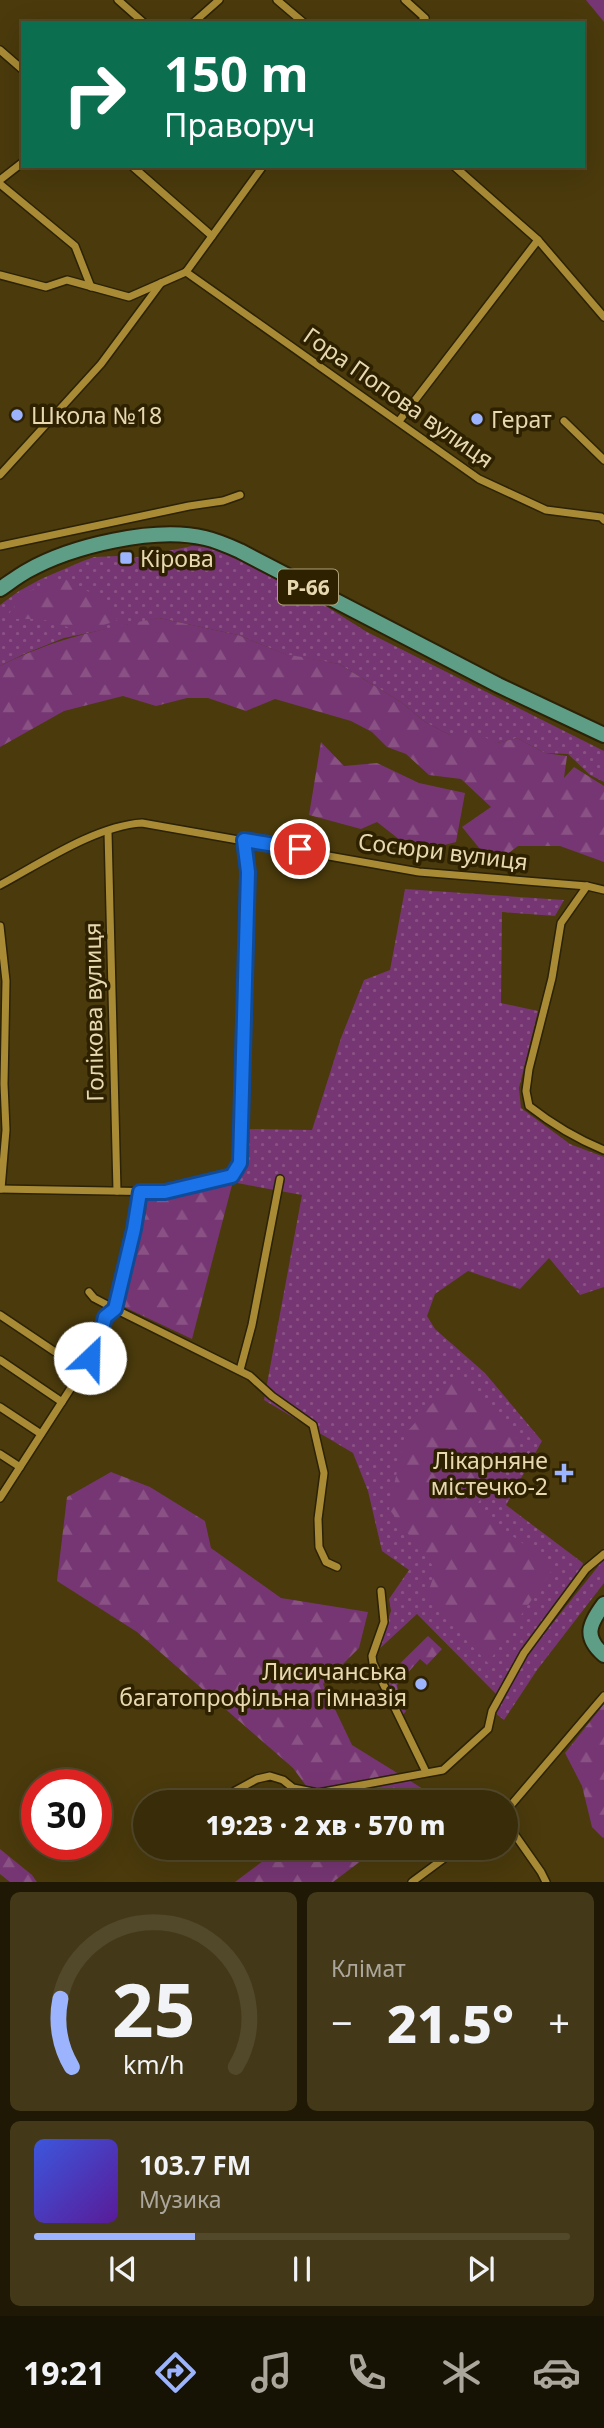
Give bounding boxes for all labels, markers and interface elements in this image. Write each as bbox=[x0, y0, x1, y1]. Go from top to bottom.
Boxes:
text: 150 m bbox=[164, 40, 309, 106]
icon: right bbox=[49, 49, 140, 140]
text: Праворуч bbox=[164, 103, 315, 146]
street label: Гора Попова вулиця bbox=[297, 319, 501, 475]
place label: Школа №18 bbox=[31, 399, 162, 431]
place label: Герат bbox=[491, 403, 552, 435]
marker: Школа №18 bbox=[9, 407, 25, 423]
marker: Герат bbox=[469, 411, 485, 427]
place label: Кірова bbox=[140, 542, 214, 574]
marker: Кірова bbox=[118, 550, 134, 566]
road number: Р-66 bbox=[278, 570, 338, 604]
pin bbox=[270, 819, 330, 879]
street label: Сосюри вулиця bbox=[356, 825, 530, 877]
icon: arrive bbox=[281, 830, 319, 868]
street label: Голікова вулиця bbox=[75, 922, 111, 1102]
position arrow bbox=[53, 1321, 127, 1395]
place label: Лікарняне містечко-2 bbox=[431, 1444, 548, 1502]
marker: Лікарняне містечко-2 bbox=[554, 1463, 574, 1483]
place label: Лисичанська багатопрофільна гімназія bbox=[119, 1655, 407, 1713]
marker: Лисичанська багатопрофільна гімназія bbox=[413, 1676, 429, 1692]
speed limit sign: 30 bbox=[21, 1769, 112, 1860]
text: 19:23 · 2 хв · 570 m bbox=[206, 1807, 445, 1843]
text: Клімат bbox=[331, 1952, 406, 1984]
text: 25 bbox=[112, 1960, 195, 2059]
text: 21.5° bbox=[387, 1987, 514, 2058]
text: − bbox=[331, 1996, 353, 2048]
text: + bbox=[548, 1996, 570, 2048]
text: km/h bbox=[123, 2047, 184, 2081]
text: 103.7 FM bbox=[139, 2147, 251, 2183]
text: Музика bbox=[139, 2183, 222, 2215]
icon: previous bbox=[104, 2250, 142, 2288]
icon: pause bbox=[283, 2250, 321, 2288]
icon: next bbox=[462, 2250, 500, 2288]
icon: directions bbox=[151, 2348, 200, 2397]
icon: music bbox=[247, 2348, 296, 2397]
icon: phone bbox=[342, 2348, 391, 2397]
icon: climate bbox=[437, 2348, 486, 2397]
icon: car bbox=[532, 2348, 581, 2397]
text: 19:21 bbox=[23, 2351, 105, 2394]

